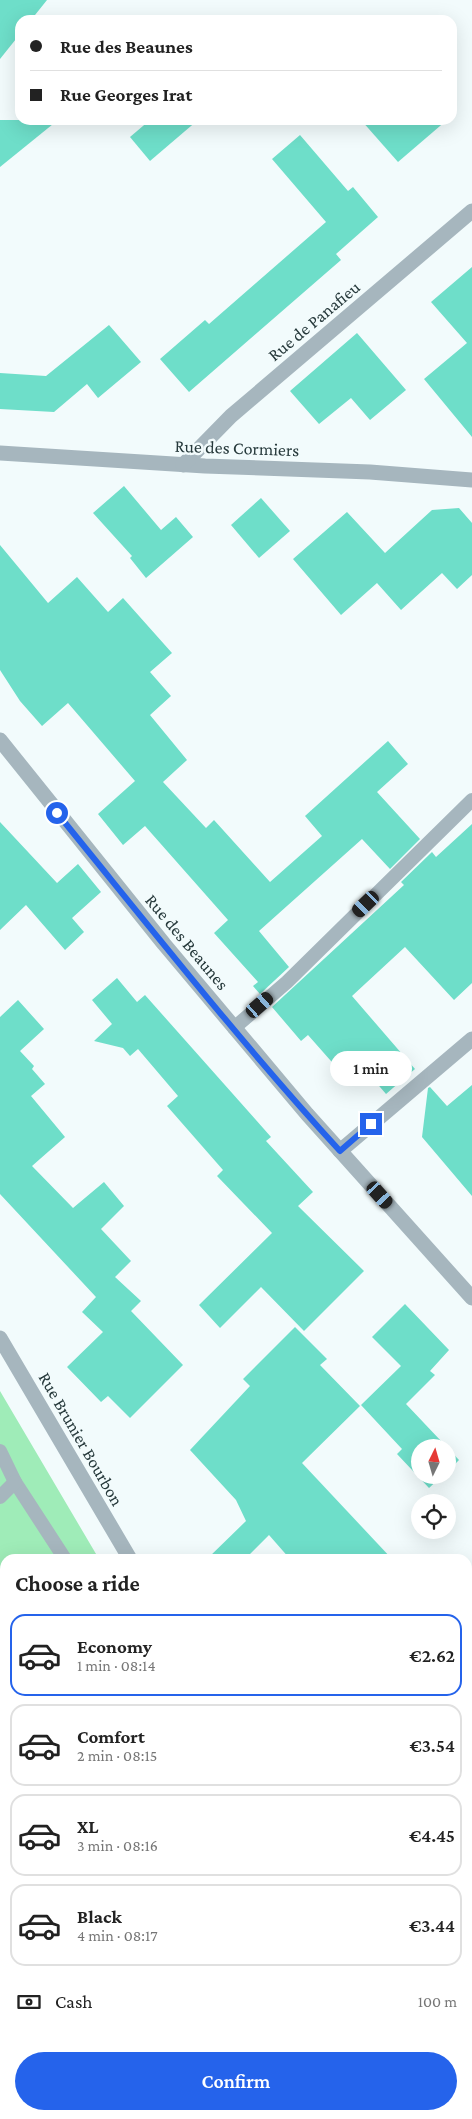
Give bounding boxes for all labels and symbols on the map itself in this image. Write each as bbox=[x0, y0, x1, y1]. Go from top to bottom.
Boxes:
street label: Rue de Panafieu bbox=[264, 277, 364, 365]
street label: Rue des Cormiers bbox=[174, 436, 300, 460]
route start bbox=[46, 802, 68, 824]
car bbox=[349, 888, 382, 920]
street label: Rue des Beaunes bbox=[141, 890, 233, 994]
car bbox=[243, 989, 276, 1021]
callout: 1 min bbox=[330, 1052, 412, 1086]
route end bbox=[360, 1113, 382, 1135]
car bbox=[364, 1179, 395, 1211]
street label: Rue Brunier Bourbon bbox=[35, 1369, 128, 1510]
north arrow bbox=[411, 1439, 456, 1484]

